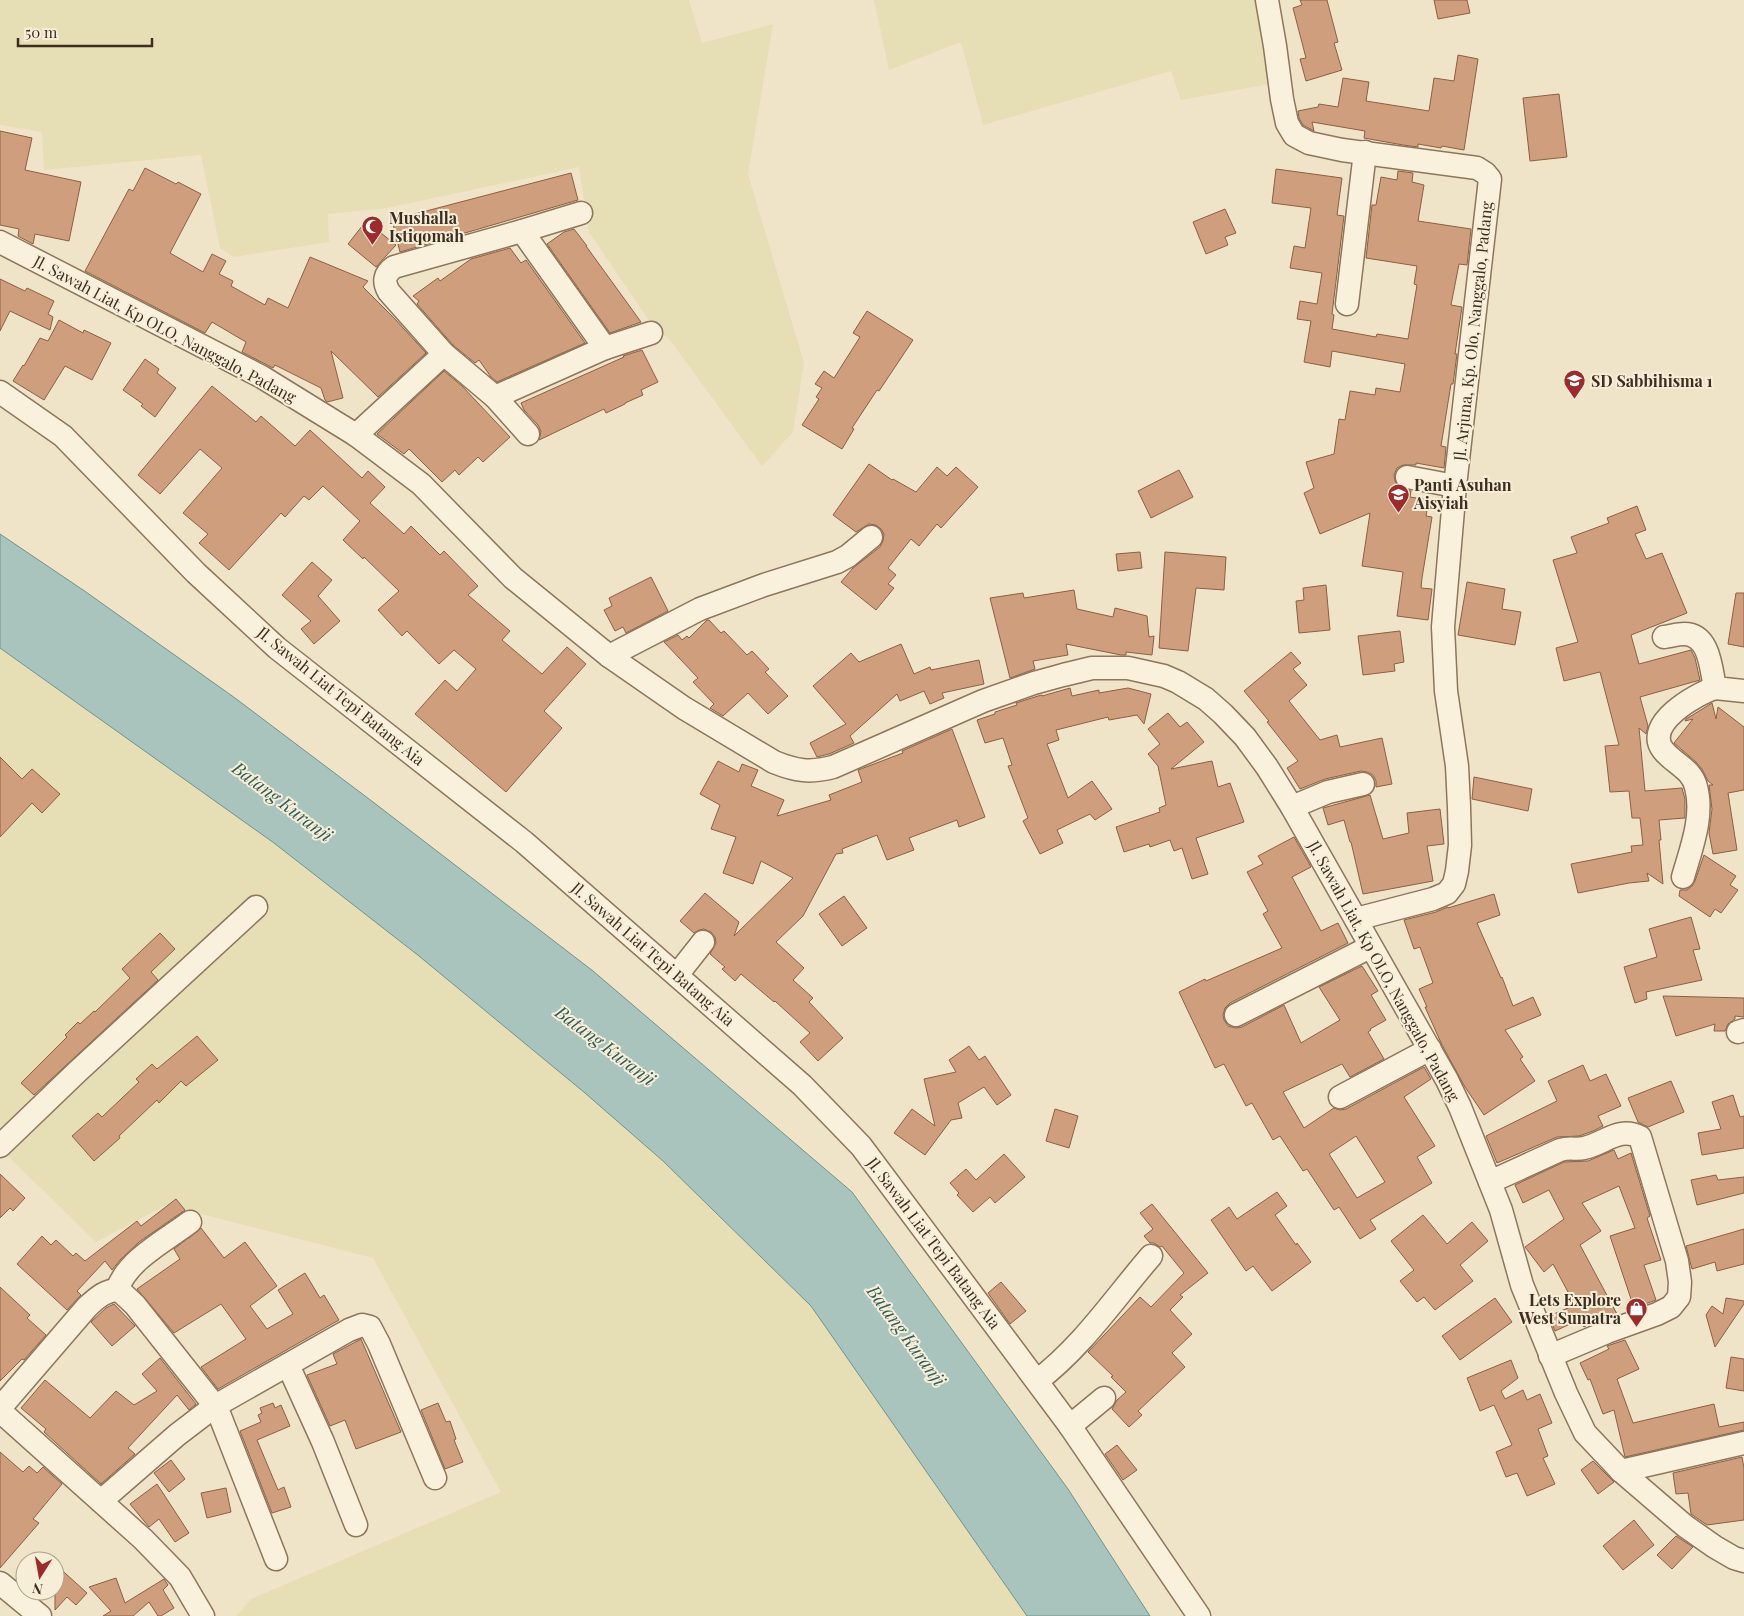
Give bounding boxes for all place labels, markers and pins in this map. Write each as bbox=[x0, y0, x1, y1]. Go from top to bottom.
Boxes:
place label: Mushalla Istiqomah bbox=[389, 207, 464, 246]
mosque icon: Mushalla Istiqomah bbox=[361, 215, 385, 246]
school or university icon: SD Sabbihisma 1 bbox=[1563, 369, 1587, 400]
place label: SD Sabbihisma 1 bbox=[1591, 370, 1713, 391]
place label: Panti Asuhan Aisyiah bbox=[1413, 474, 1512, 513]
school or university icon: Panti Asuhan Aisyiah bbox=[1386, 482, 1410, 513]
place label: Lets Explore West Sumatra bbox=[1518, 1289, 1622, 1328]
shop icon: Lets Explore West Sumatra bbox=[1625, 1297, 1649, 1328]

